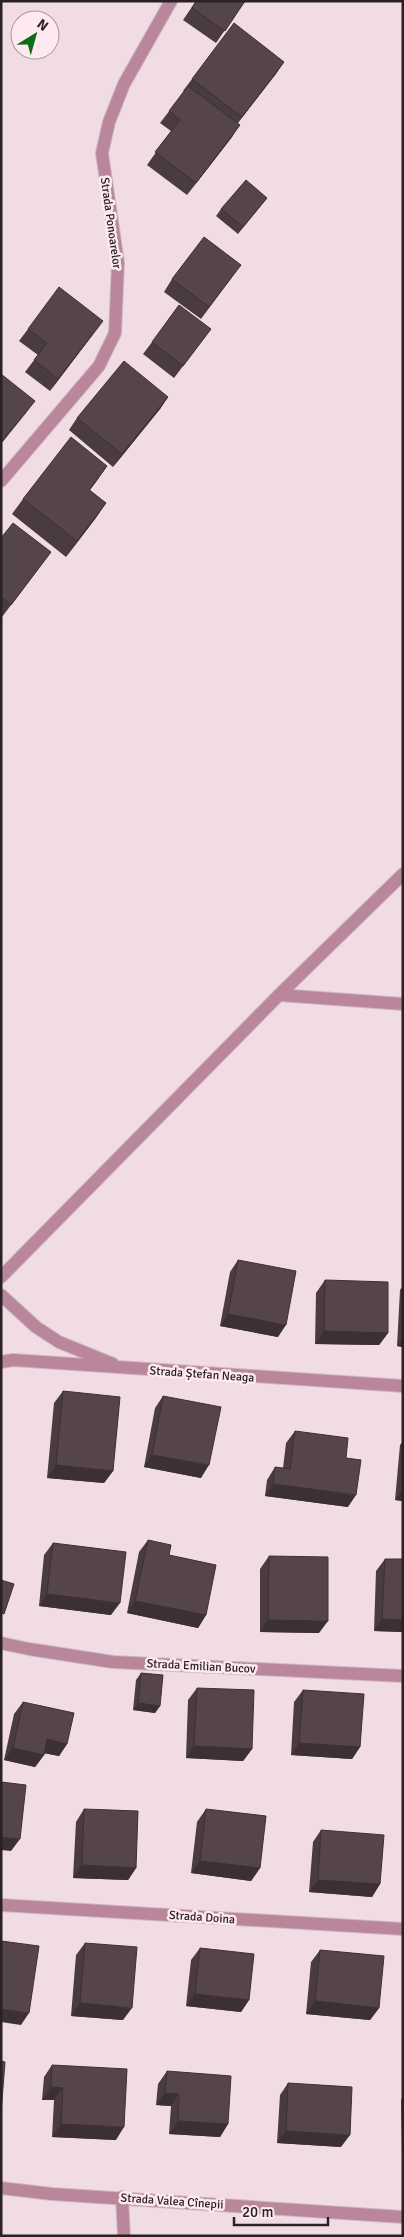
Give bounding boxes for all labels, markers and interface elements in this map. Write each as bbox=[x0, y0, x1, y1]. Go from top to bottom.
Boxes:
north arrow bbox=[10, 10, 60, 60]
text: N bbox=[34, 15, 52, 35]
street label: Strada Ponoarelor bbox=[97, 176, 124, 270]
street label: Strada Ștefan Neaga bbox=[149, 1363, 255, 1386]
street label: Strada Emilian Bucov bbox=[146, 1656, 256, 1677]
street label: Strada Doina bbox=[168, 1908, 236, 1927]
street label: Strada Valea Cînepii bbox=[120, 2190, 224, 2213]
scale bar bbox=[234, 2194, 328, 2226]
text: 20 m bbox=[242, 2203, 273, 2221]

